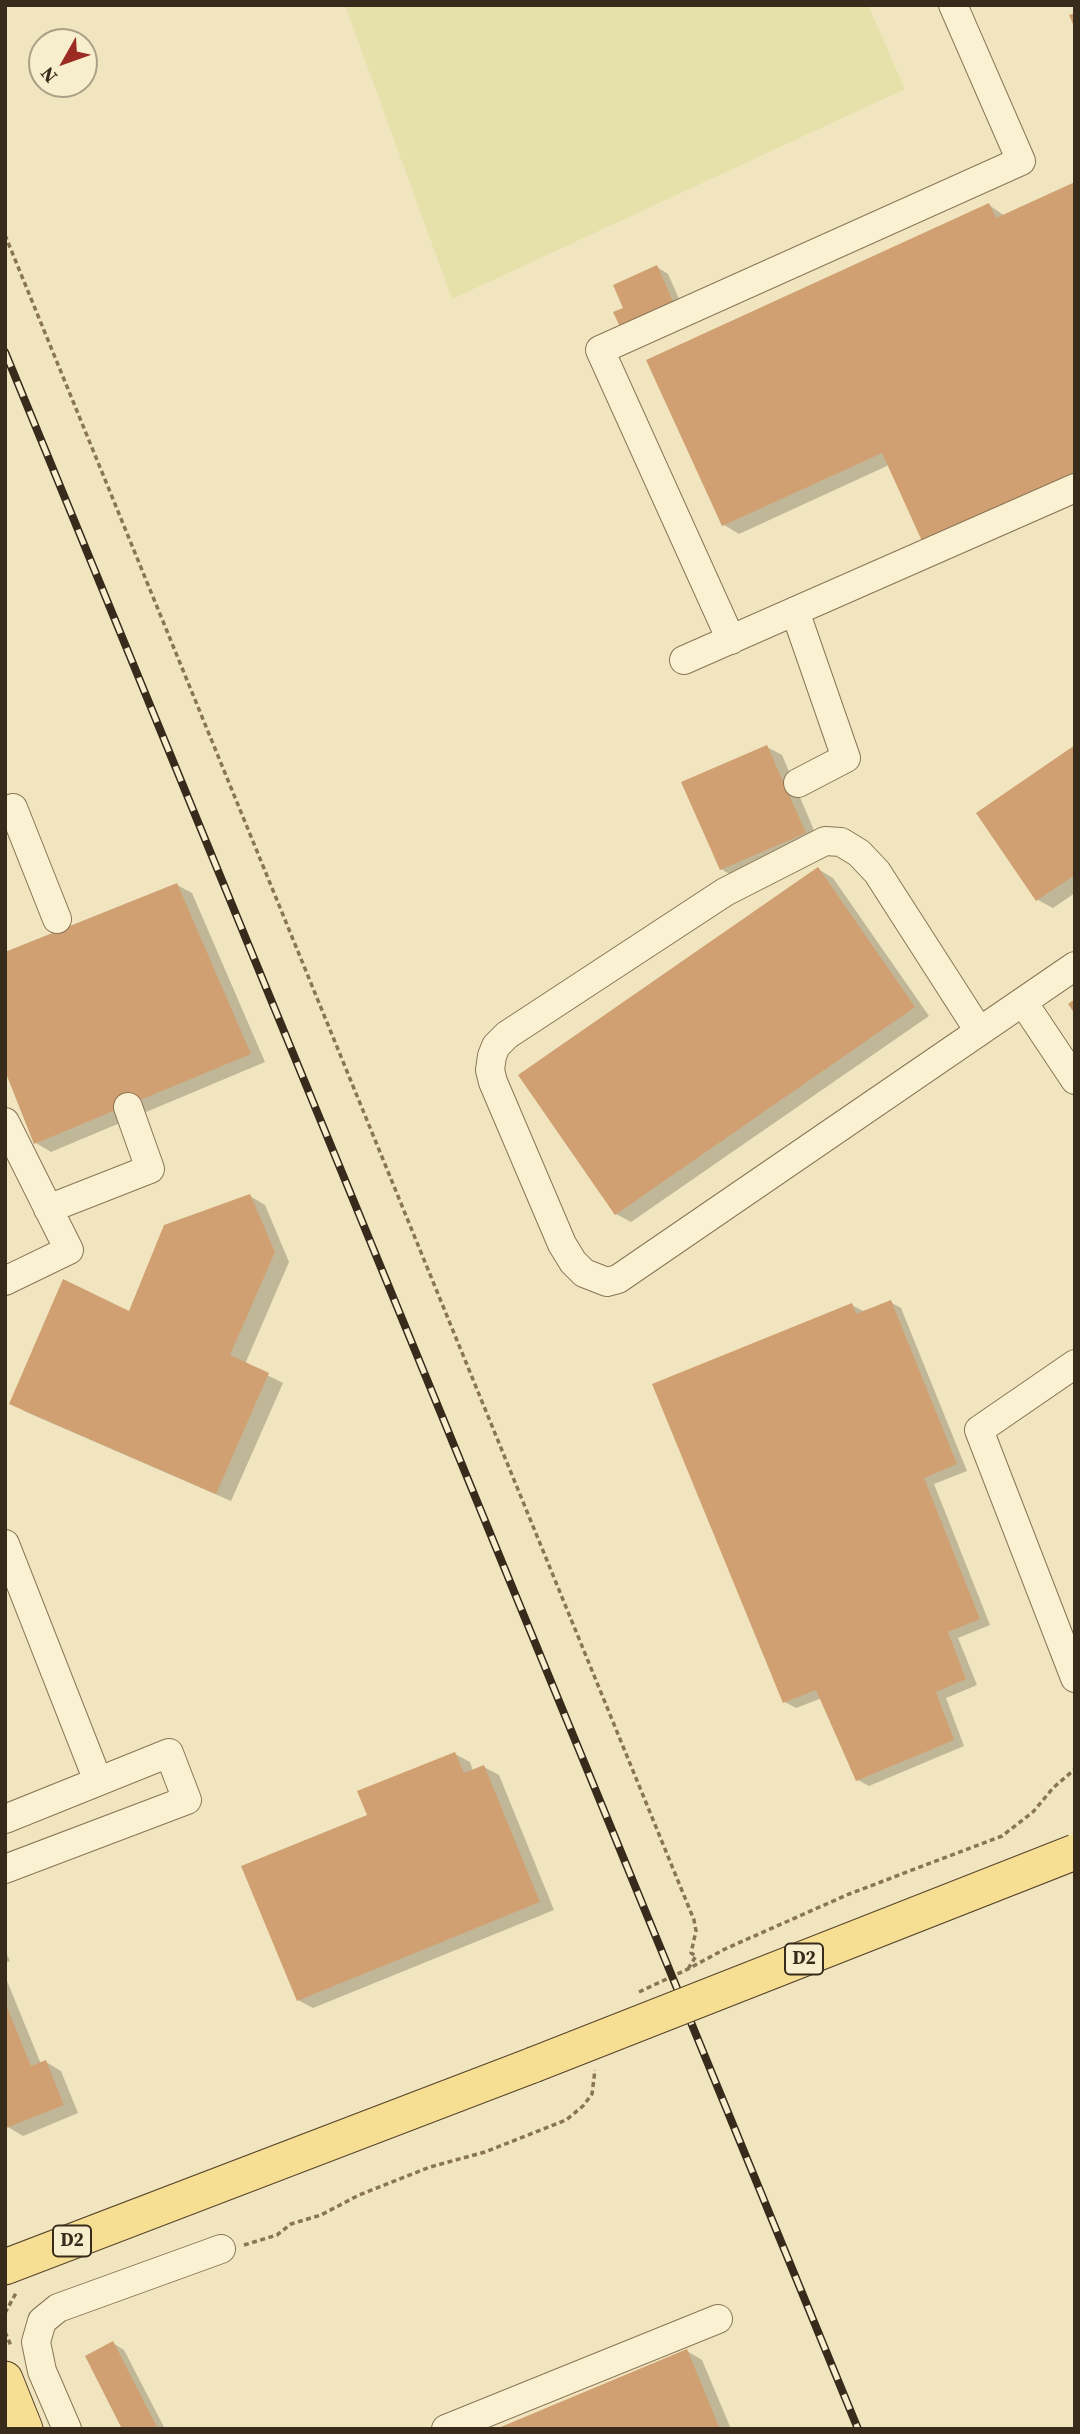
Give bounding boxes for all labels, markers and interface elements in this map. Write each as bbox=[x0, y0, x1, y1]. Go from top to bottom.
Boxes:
north arrow bbox=[28, 28, 98, 98]
text: N bbox=[34, 62, 63, 89]
road number: D2 bbox=[785, 1943, 823, 1974]
road number: D2 bbox=[53, 2226, 91, 2256]

